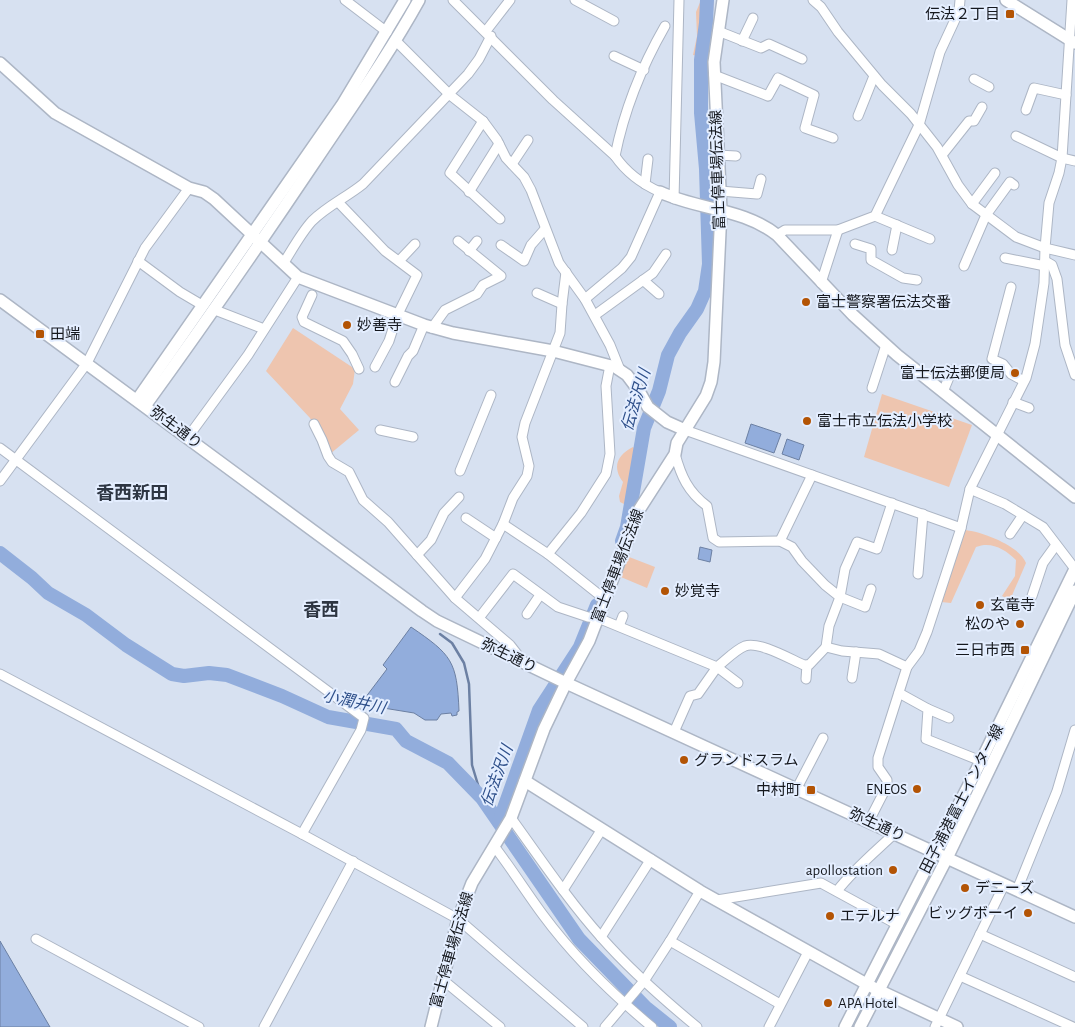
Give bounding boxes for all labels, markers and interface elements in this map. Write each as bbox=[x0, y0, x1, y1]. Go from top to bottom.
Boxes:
place label: 伝法２丁目 bbox=[925, 6, 1000, 22]
marker: 伝法２丁目 bbox=[1004, 8, 1016, 20]
street label: 富士停車場伝法線 bbox=[707, 110, 728, 230]
place label: 富士警察署伝法交番 bbox=[816, 294, 951, 310]
marker: 富士警察署伝法交番 bbox=[800, 296, 812, 308]
place label: 妙善寺 bbox=[357, 317, 402, 333]
marker: 妙善寺 bbox=[341, 319, 353, 331]
place label: 田端 bbox=[50, 326, 80, 342]
marker: 田端 bbox=[34, 328, 46, 340]
water label: 伝法沢川 bbox=[618, 365, 654, 433]
place label: 富士伝法郵便局 bbox=[900, 365, 1005, 381]
marker: 富士伝法郵便局 bbox=[1009, 367, 1021, 379]
street label: 弥生通り bbox=[148, 403, 205, 452]
place label: 富士市立伝法小学校 bbox=[817, 413, 952, 429]
marker: 富士市立伝法小学校 bbox=[801, 415, 813, 427]
district label: 香西新田 bbox=[96, 483, 168, 503]
street label: 富士停車場伝法線 bbox=[589, 507, 647, 625]
place label: 妙覚寺 bbox=[675, 583, 720, 599]
marker: 妙覚寺 bbox=[659, 585, 671, 597]
place label: 玄竜寺 bbox=[990, 597, 1035, 613]
marker: 玄竜寺 bbox=[974, 599, 986, 611]
district label: 香西 bbox=[303, 600, 339, 620]
place label: 松のや bbox=[965, 616, 1010, 632]
marker: 松のや bbox=[1014, 618, 1026, 630]
street label: 弥生通り bbox=[479, 635, 540, 676]
place label: 三日市西 bbox=[955, 642, 1015, 658]
marker: 三日市西 bbox=[1019, 644, 1031, 656]
water label: 小潤井川 bbox=[321, 687, 389, 717]
street label: 田子浦港富士インター線 bbox=[916, 721, 1006, 876]
water label: 伝法沢川 bbox=[478, 741, 516, 809]
place label: グランドスラム bbox=[694, 752, 799, 768]
marker: グランドスラム bbox=[678, 754, 690, 766]
place label: 中村町 bbox=[756, 781, 801, 798]
place label: ENEOS bbox=[866, 782, 907, 797]
marker: ENEOS bbox=[911, 783, 923, 795]
marker: 中村町 bbox=[805, 784, 817, 796]
street label: 弥生通り bbox=[847, 805, 908, 844]
place label: apollostation bbox=[806, 863, 883, 878]
marker: apollostation bbox=[887, 864, 899, 876]
place label: デニーズ bbox=[975, 880, 1034, 896]
marker: デニーズ bbox=[959, 882, 971, 894]
street label: 富士停車場伝法線 bbox=[427, 890, 476, 1010]
place label: ビッグボーイ bbox=[928, 905, 1018, 921]
marker: ビッグボーイ bbox=[1022, 907, 1034, 919]
place label: エテルナ bbox=[840, 909, 900, 924]
marker: エテルナ bbox=[824, 910, 836, 922]
place label: APA Hotel bbox=[838, 996, 897, 1011]
marker: APA Hotel bbox=[822, 997, 834, 1009]

